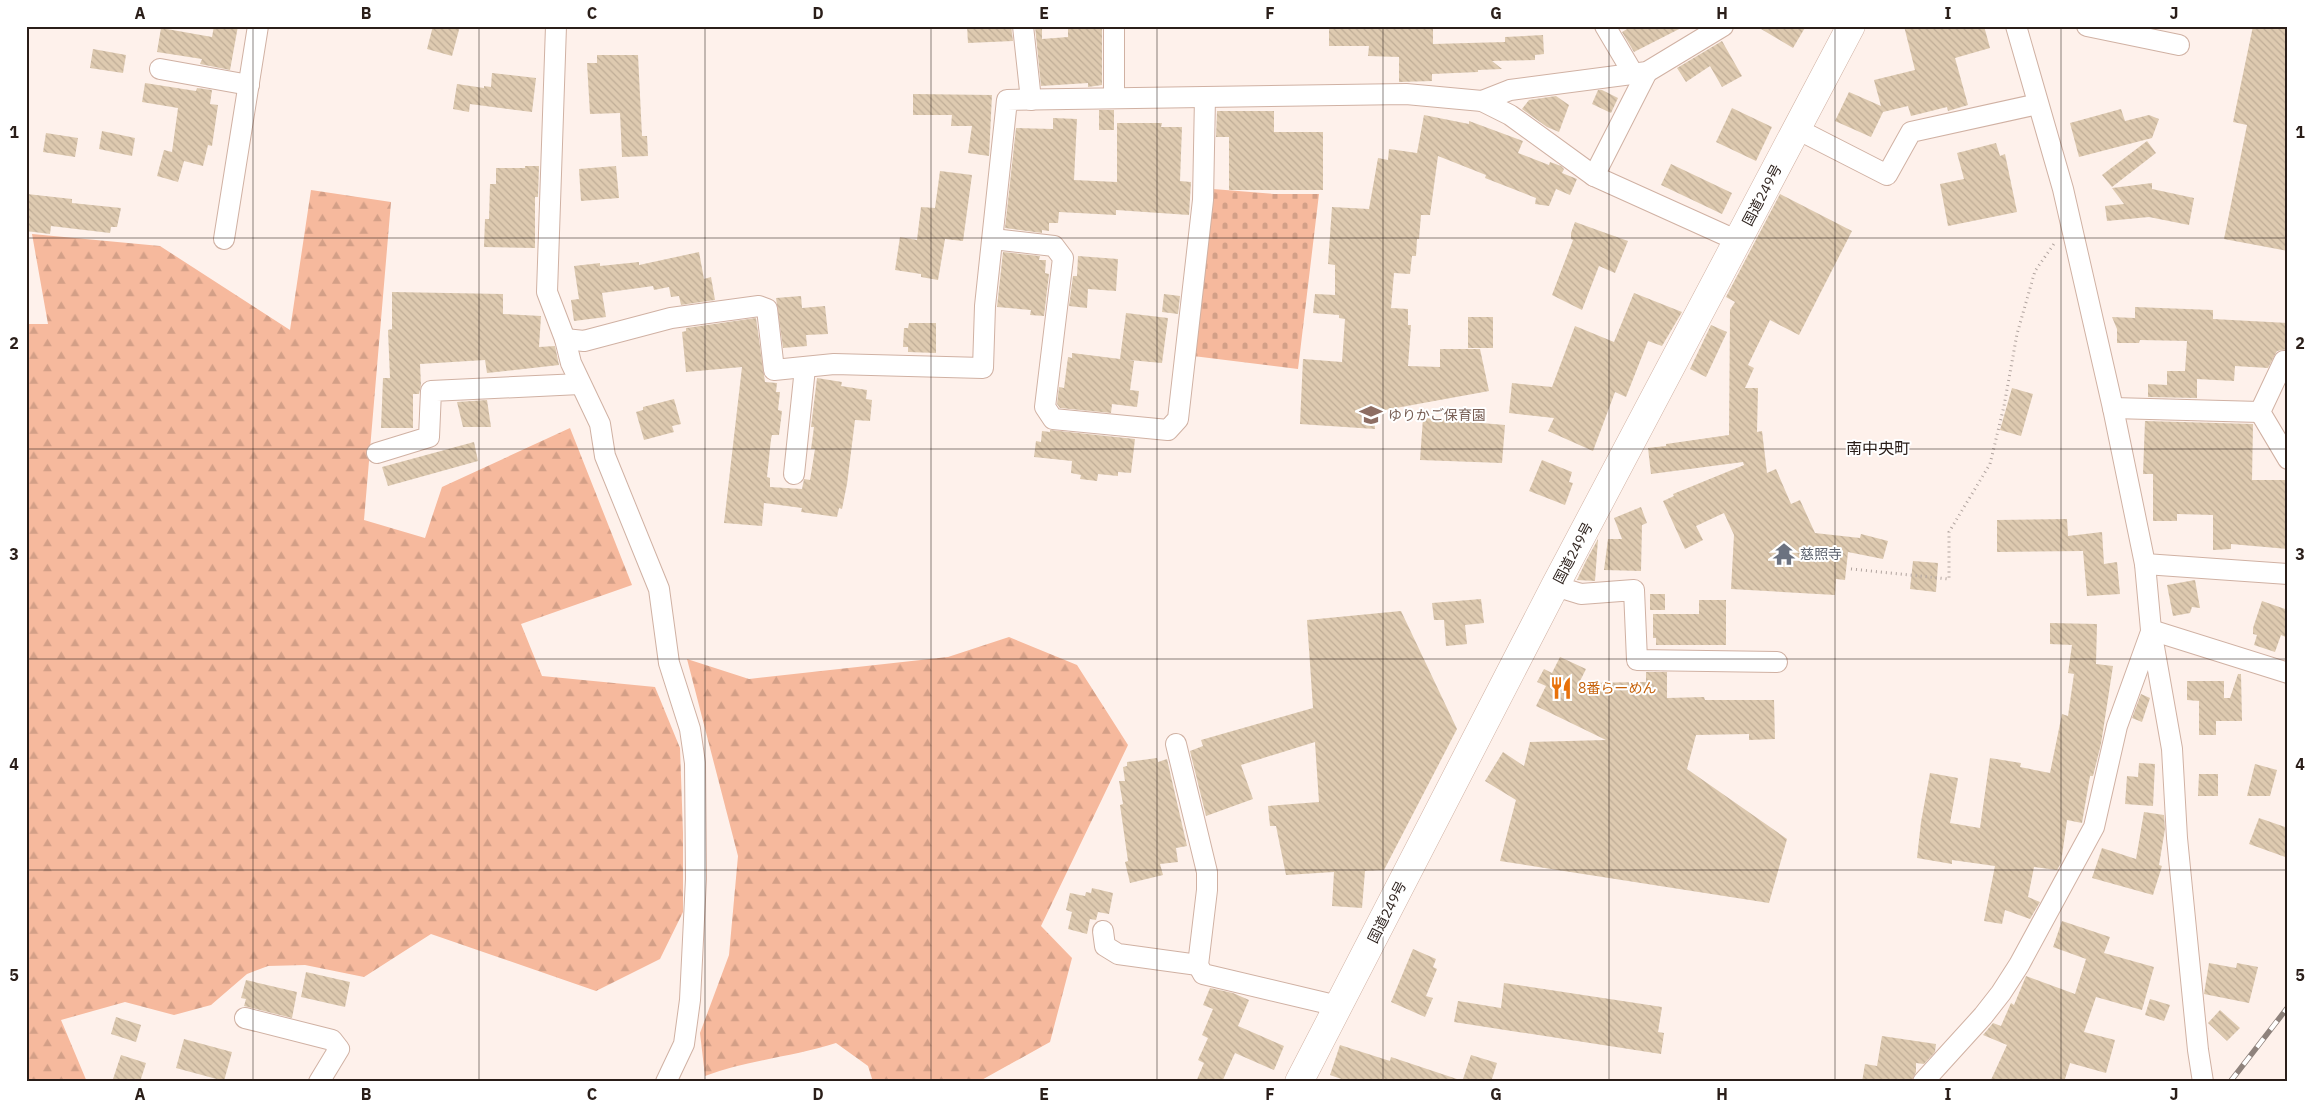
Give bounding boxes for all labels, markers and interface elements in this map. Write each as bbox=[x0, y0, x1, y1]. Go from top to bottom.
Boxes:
text: A bbox=[135, 3, 146, 23]
text: B bbox=[361, 3, 372, 23]
text: C bbox=[587, 3, 597, 23]
text: D bbox=[812, 3, 824, 23]
text: E bbox=[1039, 3, 1049, 23]
text: F bbox=[1265, 3, 1275, 23]
text: G bbox=[1490, 3, 1502, 23]
text: H bbox=[1716, 3, 1728, 23]
text: I bbox=[1945, 3, 1952, 23]
text: J bbox=[2170, 3, 2178, 23]
text: 1 bbox=[9, 122, 19, 142]
text: 1 bbox=[2295, 122, 2305, 142]
street label: 国道249号 bbox=[1738, 161, 1786, 229]
text: 2 bbox=[9, 333, 19, 353]
text: 2 bbox=[2295, 333, 2305, 353]
school or university icon: ゆりかご保育園 bbox=[1358, 402, 1384, 428]
place label: ゆりかご保育園 bbox=[1388, 406, 1486, 424]
district label: 南中央町 bbox=[1846, 438, 1910, 458]
street label: 国道249号 bbox=[1549, 519, 1597, 587]
temple icon: 慈照寺 bbox=[1771, 541, 1797, 567]
text: 3 bbox=[9, 544, 19, 564]
text: 3 bbox=[2295, 544, 2305, 564]
place label: 慈照寺 bbox=[1800, 545, 1842, 563]
restaurant icon: 8番らーめん bbox=[1548, 675, 1574, 701]
place label: 8番らーめん bbox=[1578, 679, 1656, 697]
text: 4 bbox=[9, 754, 19, 774]
text: 4 bbox=[2295, 754, 2305, 774]
street label: 国道249号 bbox=[1364, 878, 1410, 946]
text: 5 bbox=[9, 965, 19, 985]
text: 5 bbox=[2295, 965, 2305, 985]
text: A bbox=[135, 1084, 146, 1104]
text: B bbox=[361, 1084, 372, 1104]
text: C bbox=[587, 1084, 597, 1104]
text: D bbox=[812, 1084, 824, 1104]
text: E bbox=[1039, 1084, 1049, 1104]
text: F bbox=[1265, 1084, 1275, 1104]
text: G bbox=[1490, 1084, 1502, 1104]
text: H bbox=[1716, 1084, 1728, 1104]
text: I bbox=[1945, 1084, 1952, 1104]
text: J bbox=[2170, 1084, 2178, 1104]

